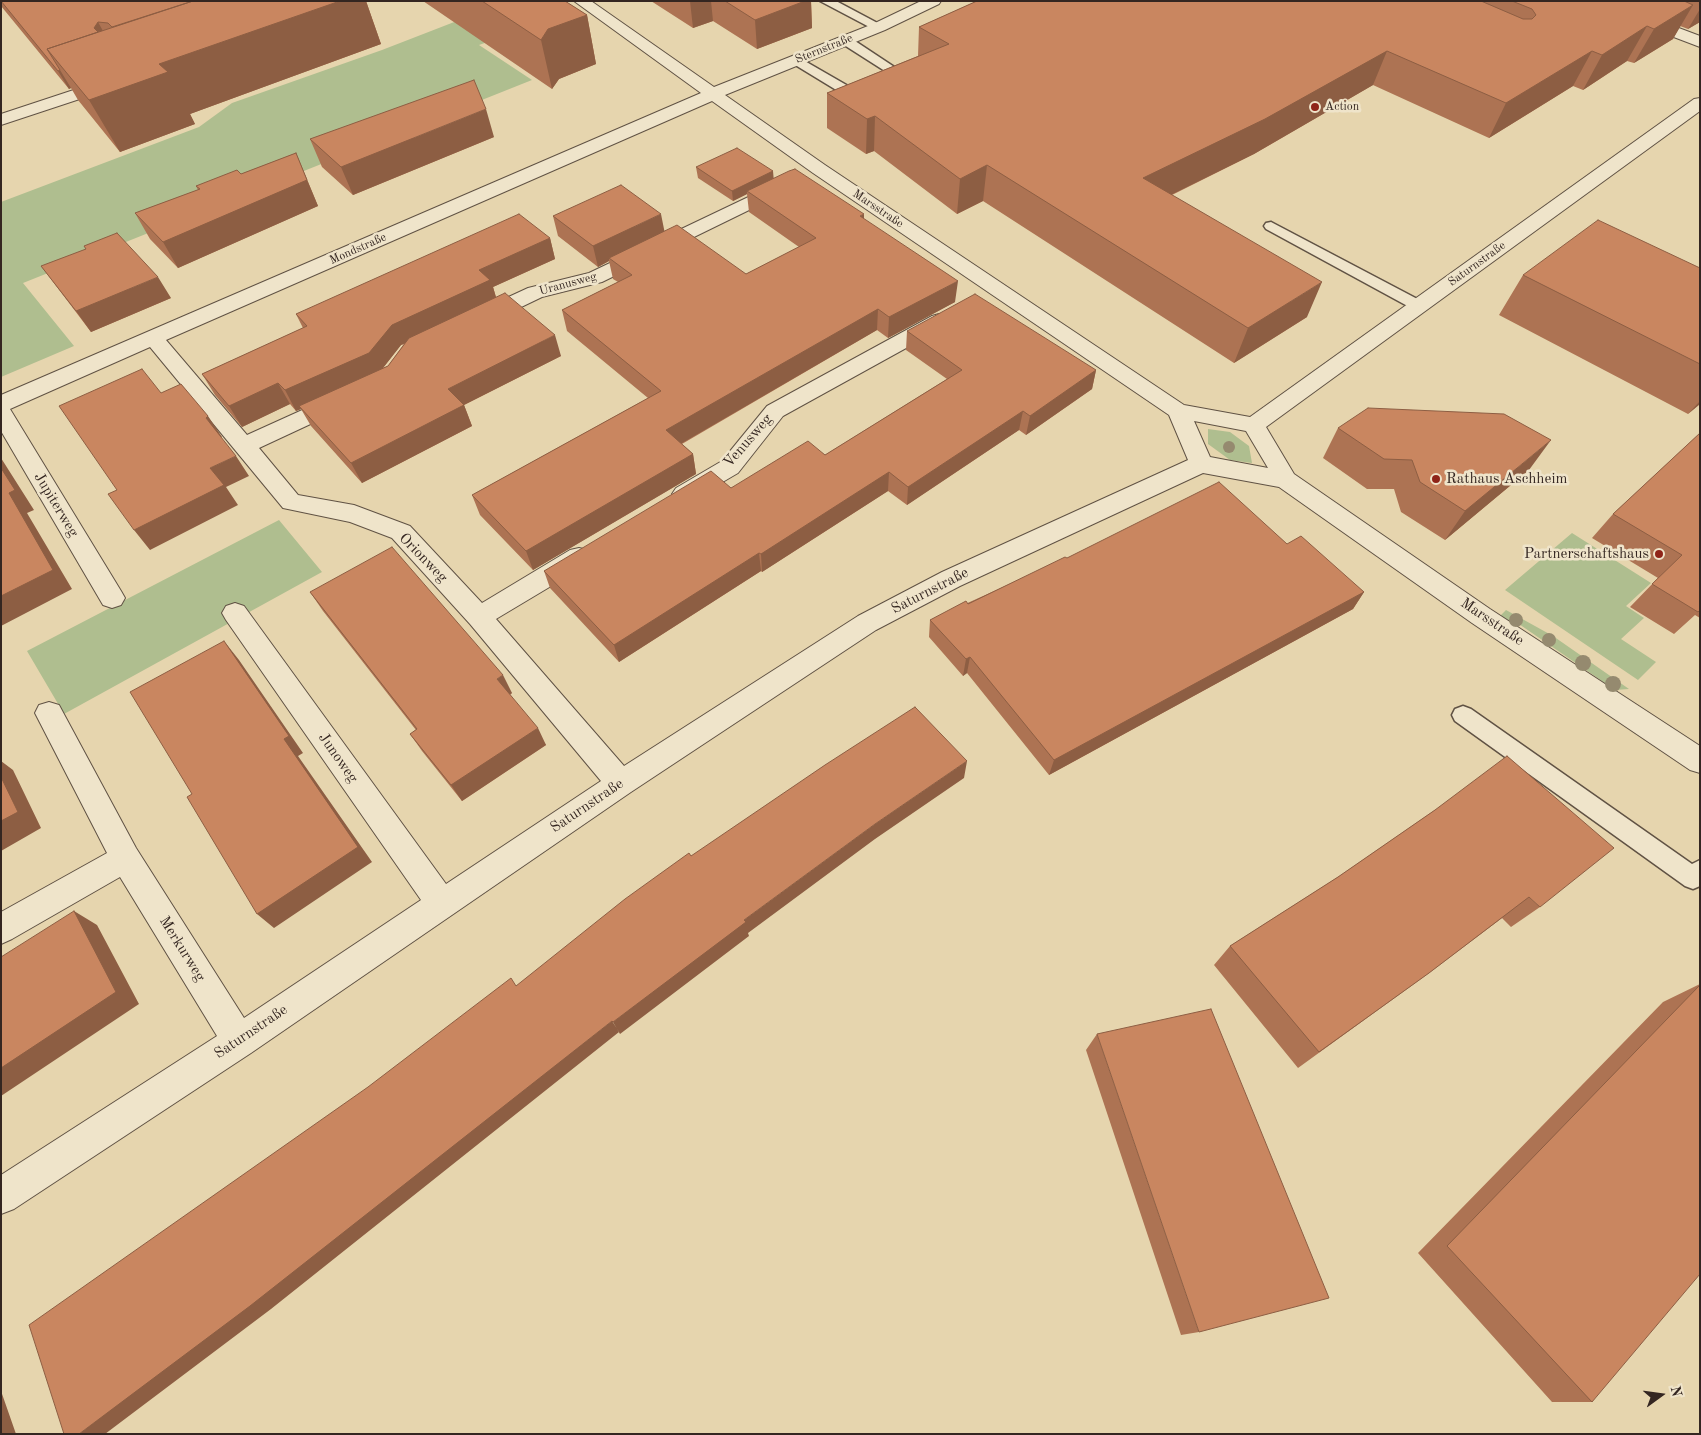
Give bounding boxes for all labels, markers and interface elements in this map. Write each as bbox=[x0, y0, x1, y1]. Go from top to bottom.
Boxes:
street label: Sternstraße bbox=[793, 31, 855, 67]
place label: Action bbox=[1325, 100, 1359, 114]
marker: Action bbox=[1309, 101, 1321, 113]
street label: Marsstraße bbox=[850, 187, 906, 231]
street label: Mondstraße bbox=[327, 230, 389, 268]
street label: Saturnstraße bbox=[1445, 238, 1509, 290]
street label: Uranusweg bbox=[538, 269, 598, 299]
street label: Venusweg bbox=[720, 410, 776, 472]
street label: Jupiterweg bbox=[30, 469, 82, 541]
place label: Rathaus Aschheim bbox=[1446, 470, 1567, 488]
marker: Rathaus Aschheim bbox=[1430, 473, 1442, 485]
street label: Orionweg bbox=[395, 529, 451, 587]
place label: Partnerschaftshaus bbox=[1524, 545, 1649, 563]
marker: Partnerschaftshaus bbox=[1653, 548, 1665, 560]
street label: Saturnstraße bbox=[888, 564, 972, 618]
street label: Marsstraße bbox=[1457, 594, 1527, 650]
street label: Junoweg bbox=[314, 729, 362, 787]
street label: Saturnstraße bbox=[547, 775, 627, 837]
street label: Merkurweg bbox=[155, 913, 209, 985]
street label: Saturnstraße bbox=[211, 1001, 291, 1063]
north arrow bbox=[1636, 1370, 1686, 1420]
text: N bbox=[1667, 1384, 1684, 1398]

